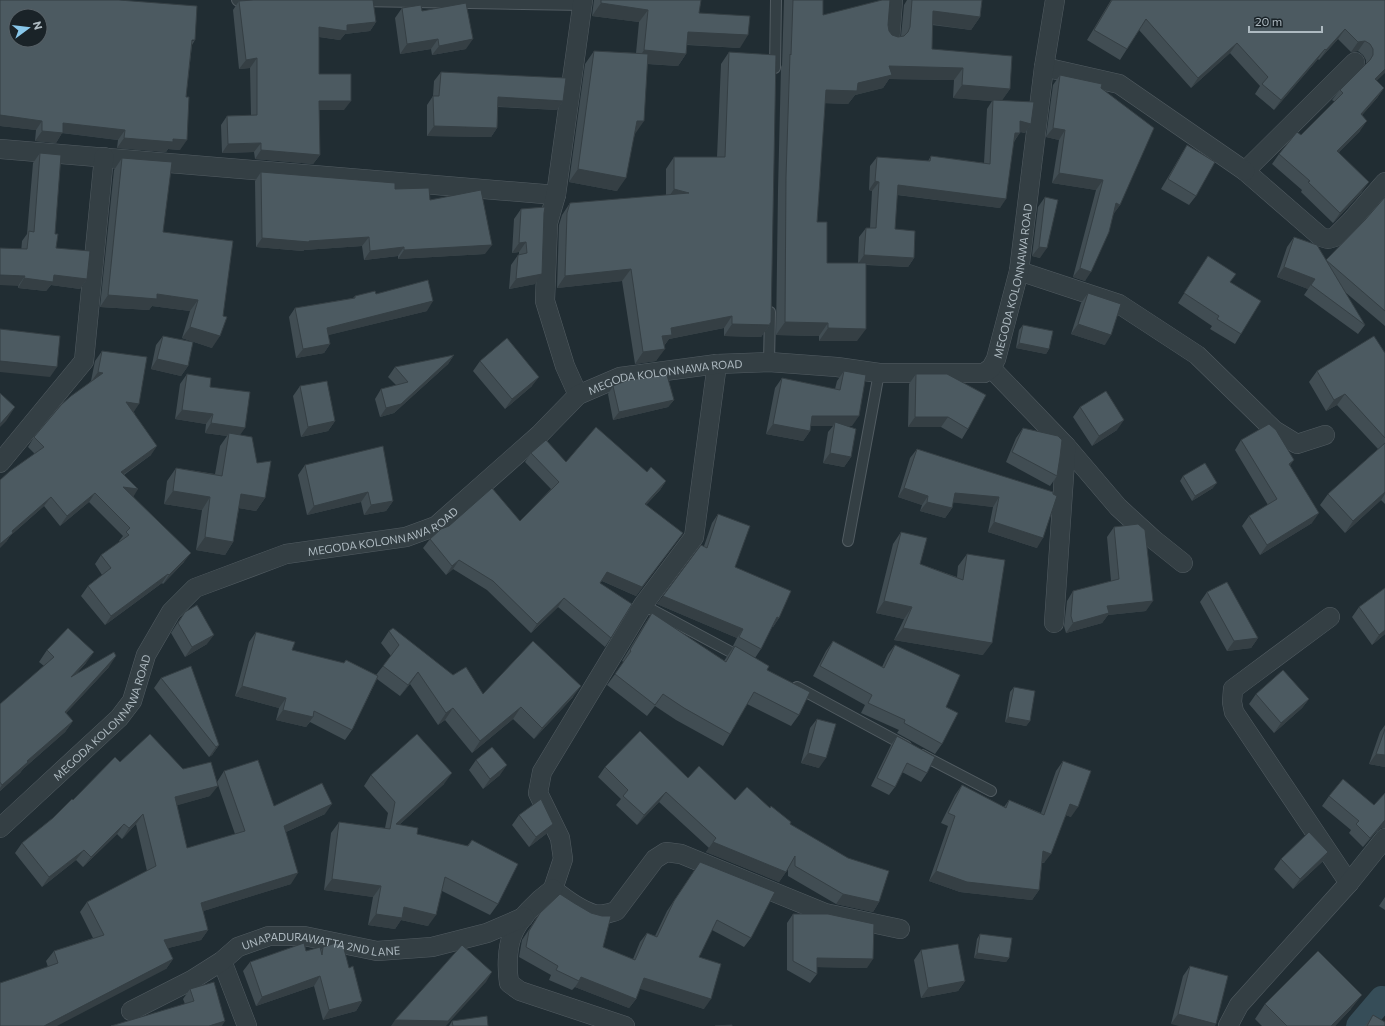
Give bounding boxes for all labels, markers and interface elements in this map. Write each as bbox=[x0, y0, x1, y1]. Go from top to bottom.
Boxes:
north arrow bbox=[8, 8, 48, 48]
scale bar bbox=[1249, 8, 1322, 34]
text: 20 m bbox=[1255, 14, 1282, 28]
text: N bbox=[31, 20, 45, 31]
street label: MEGODA KOLONNAWA ROAD bbox=[990, 203, 1034, 360]
street label: MEGODA KOLONNAWA ROAD bbox=[586, 357, 743, 397]
street label: MEGODA KOLONNAWA ROAD bbox=[307, 504, 460, 557]
street label: MEGODA KOLONNAWA ROAD bbox=[50, 653, 152, 782]
street label: UNAPADURAWATTA 2ND LANE bbox=[240, 929, 401, 958]

